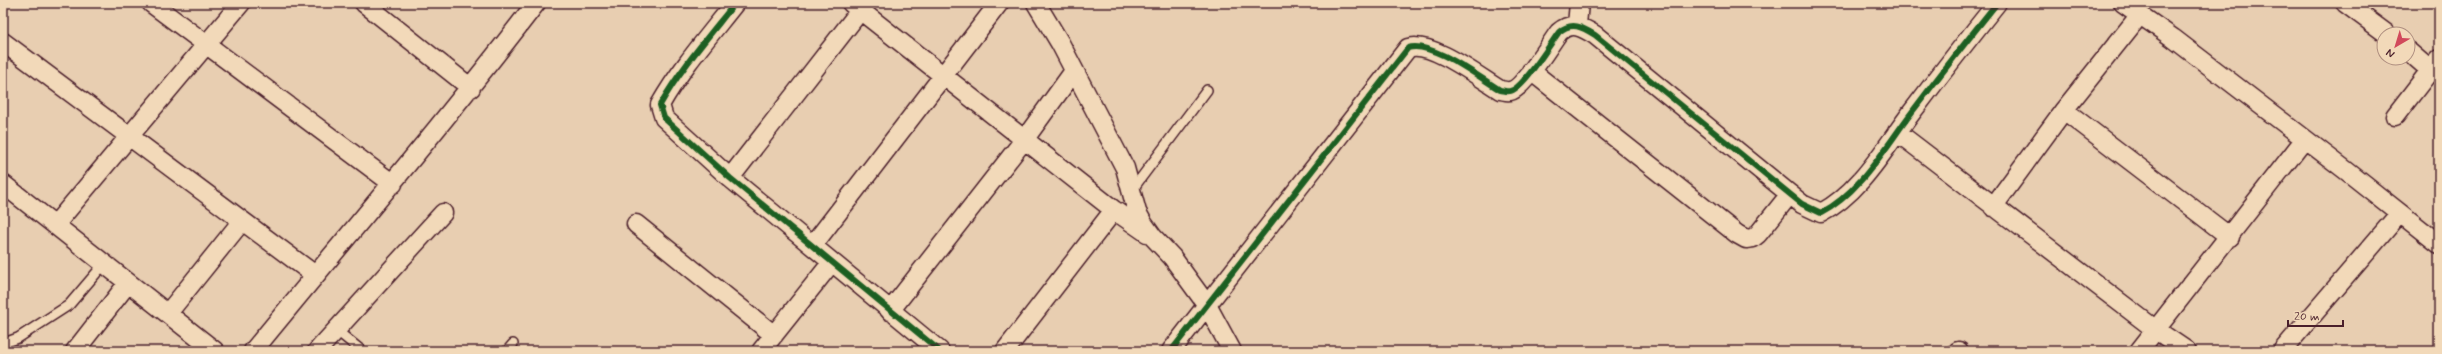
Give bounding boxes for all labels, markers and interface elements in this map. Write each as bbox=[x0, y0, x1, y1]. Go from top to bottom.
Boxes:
north arrow bbox=[2376, 26, 2416, 66]
text: N bbox=[2383, 45, 2398, 61]
scale bar bbox=[2288, 302, 2343, 328]
text: 20 m bbox=[2294, 309, 2320, 325]

